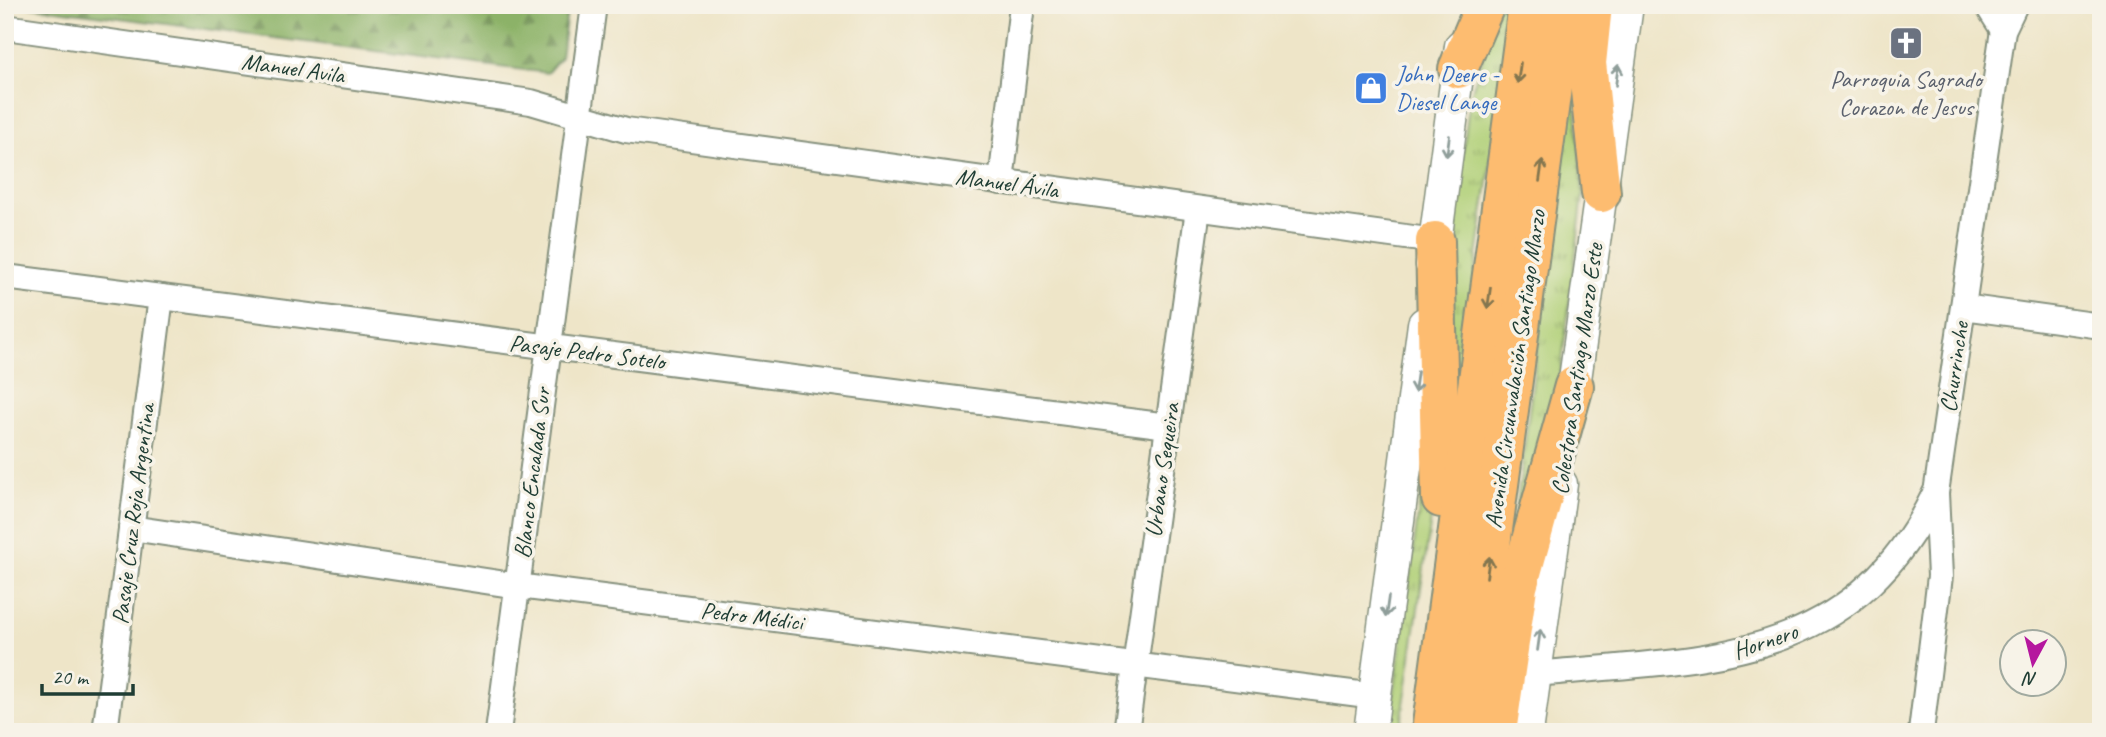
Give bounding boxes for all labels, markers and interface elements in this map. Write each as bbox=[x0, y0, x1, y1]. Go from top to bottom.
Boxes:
church icon: Parroquia Sagrado Corazon de Jesus bbox=[1887, 24, 1925, 62]
street label: Manuel Avila bbox=[240, 46, 348, 90]
place label: John Deere - Diesel Lange bbox=[1395, 59, 1500, 117]
one-way arrow bbox=[1513, 61, 1526, 84]
one-way arrow bbox=[1611, 64, 1624, 87]
place label: Parroquia Sagrado Corazon de Jesus bbox=[1830, 64, 1984, 122]
shop icon: John Deere - Diesel Lange bbox=[1352, 69, 1390, 107]
one-way arrow bbox=[1441, 134, 1454, 157]
street label: Manuel Ávila bbox=[954, 161, 1062, 205]
one-way arrow bbox=[1535, 161, 1548, 183]
street label: Avenida Circunvalación Santiago Marzo bbox=[1478, 207, 1552, 530]
street label: Colectora Santiago Marzo Este bbox=[1545, 239, 1610, 497]
one-way arrow bbox=[1483, 287, 1496, 309]
street label: Churrinche bbox=[1933, 318, 1975, 414]
street label: Pasaje Pedro Sotelo bbox=[508, 328, 669, 377]
one-way arrow bbox=[1410, 370, 1423, 393]
street label: Blanco Encalada Sur bbox=[507, 384, 558, 560]
street label: Pasaje Cruz Roja Argentina bbox=[105, 400, 162, 626]
street label: Urbano Sequeira bbox=[1138, 400, 1186, 539]
one-way arrow bbox=[1482, 556, 1495, 579]
street label: Pedro Médici bbox=[699, 595, 807, 637]
one-way arrow bbox=[1380, 595, 1393, 618]
street label: Hornero bbox=[1729, 616, 1803, 666]
north arrow bbox=[1997, 628, 2068, 698]
one-way arrow bbox=[1533, 629, 1546, 652]
scale bar bbox=[42, 653, 133, 697]
text: 20 m bbox=[52, 664, 90, 690]
text: N bbox=[2021, 666, 2038, 692]

